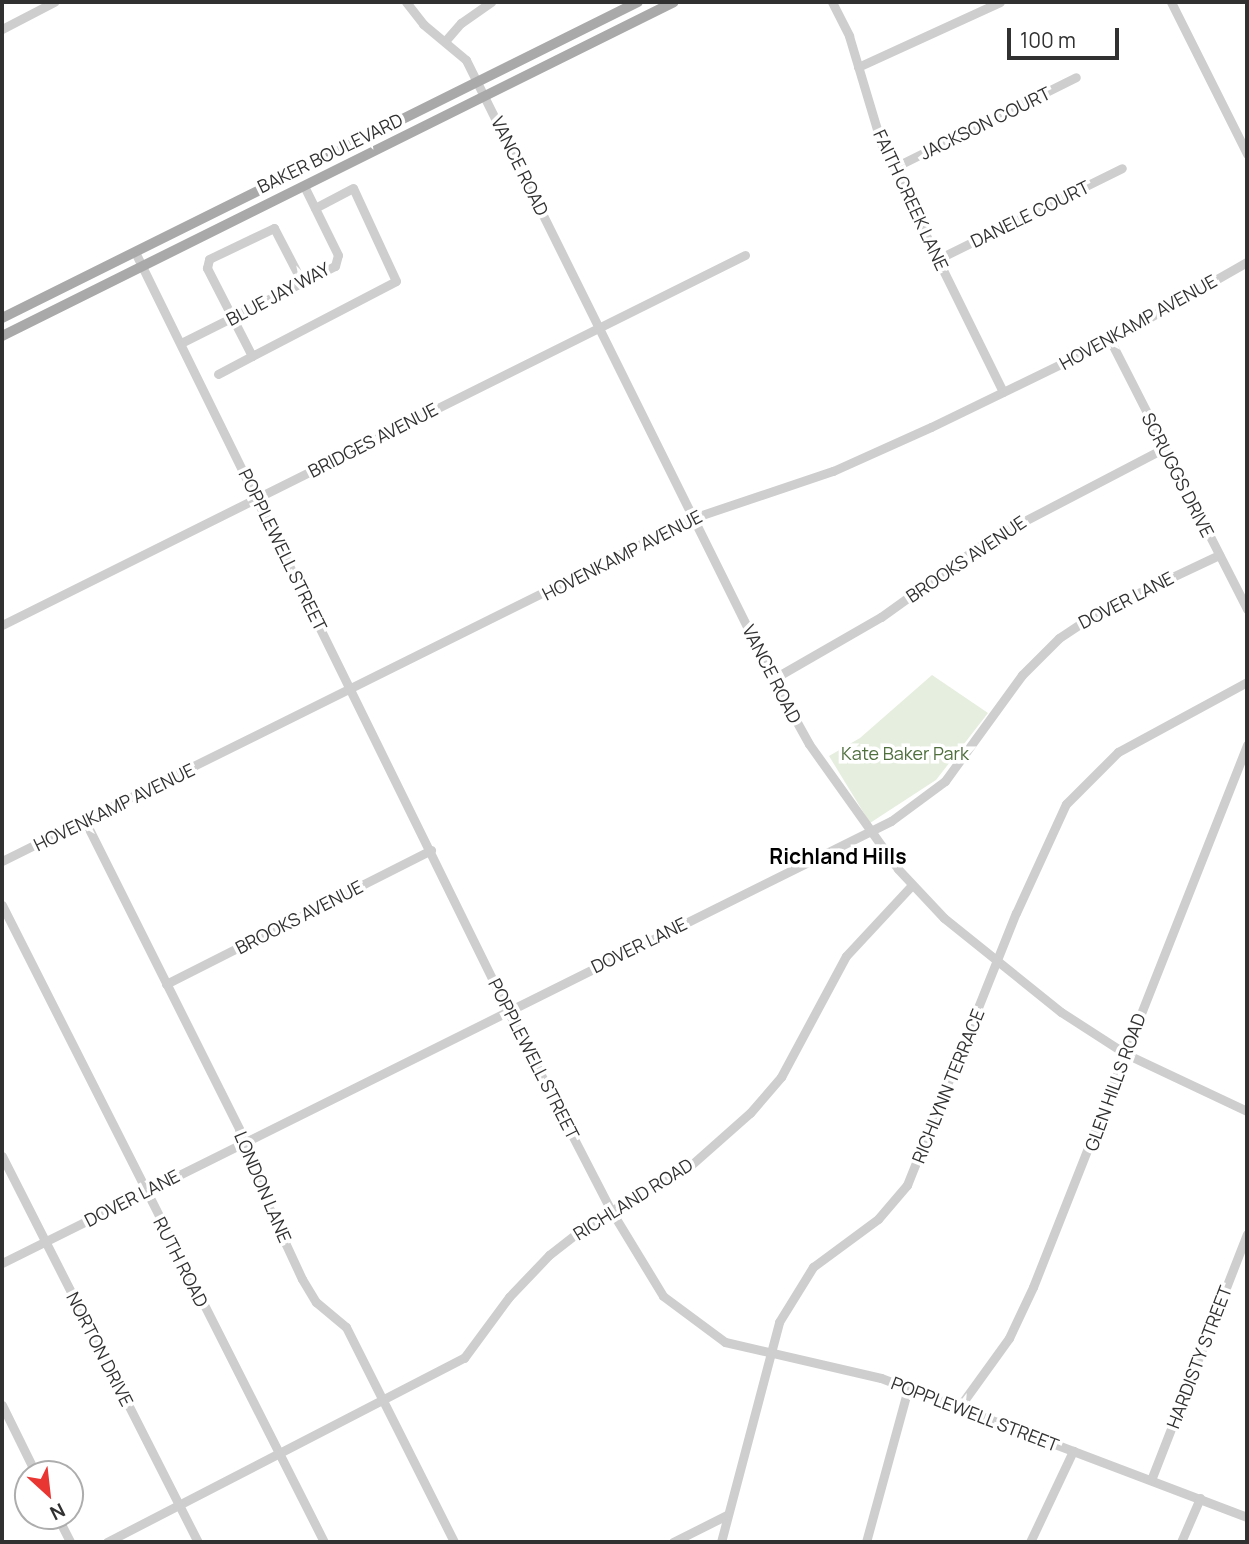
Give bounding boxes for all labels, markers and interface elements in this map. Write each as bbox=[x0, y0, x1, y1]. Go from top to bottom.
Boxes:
scale bar bbox=[1011, 14, 1123, 58]
text: 100 m bbox=[1020, 26, 1076, 54]
street label: JACKSON COURT bbox=[916, 82, 1054, 164]
street label: BAKER BOULEVARD bbox=[254, 108, 406, 198]
street label: VANCE ROAD bbox=[487, 113, 553, 219]
street label: FAITH CREEK LANE bbox=[869, 126, 953, 274]
street label: DANELE COURT bbox=[967, 176, 1093, 252]
street label: BLUE JAY WAY bbox=[222, 258, 334, 330]
street label: HOVENKAMP AVENUE bbox=[1056, 270, 1220, 374]
street label: BRIDGES AVENUE bbox=[305, 398, 441, 482]
street label: SCRUGGS DRIVE bbox=[1137, 409, 1219, 541]
street label: POPPLEWELL STREET bbox=[234, 465, 332, 635]
street label: HOVENKAMP AVENUE bbox=[539, 505, 705, 605]
street label: BROOKS AVENUE bbox=[902, 511, 1030, 607]
street label: DOVER LANE bbox=[1075, 567, 1177, 633]
street label: VANCE ROAD bbox=[738, 621, 806, 727]
park label: Kate Baker Park bbox=[841, 742, 969, 764]
street label: HOVENKAMP AVENUE bbox=[30, 759, 198, 855]
district label: Richland Hills bbox=[769, 843, 907, 869]
street label: BROOKS AVENUE bbox=[232, 876, 366, 958]
street label: DOVER LANE bbox=[588, 913, 690, 977]
street label: POPPLEWELL STREET bbox=[484, 975, 584, 1143]
street label: RICHLYNN TERRACE bbox=[907, 1006, 989, 1166]
street label: GLEN HILLS ROAD bbox=[1080, 1010, 1150, 1154]
street label: LONDON LANE bbox=[230, 1128, 296, 1246]
street label: RICHLAND ROAD bbox=[569, 1154, 697, 1244]
street label: DOVER LANE bbox=[81, 1165, 183, 1231]
street label: RUTH ROAD bbox=[149, 1213, 213, 1311]
street label: HARDISTY STREET bbox=[1162, 1282, 1236, 1432]
street label: NORTON DRIVE bbox=[62, 1288, 138, 1410]
street label: POPPLEWELL STREET bbox=[888, 1372, 1062, 1456]
north arrow bbox=[14, 1460, 84, 1530]
text: N bbox=[46, 1497, 70, 1527]

